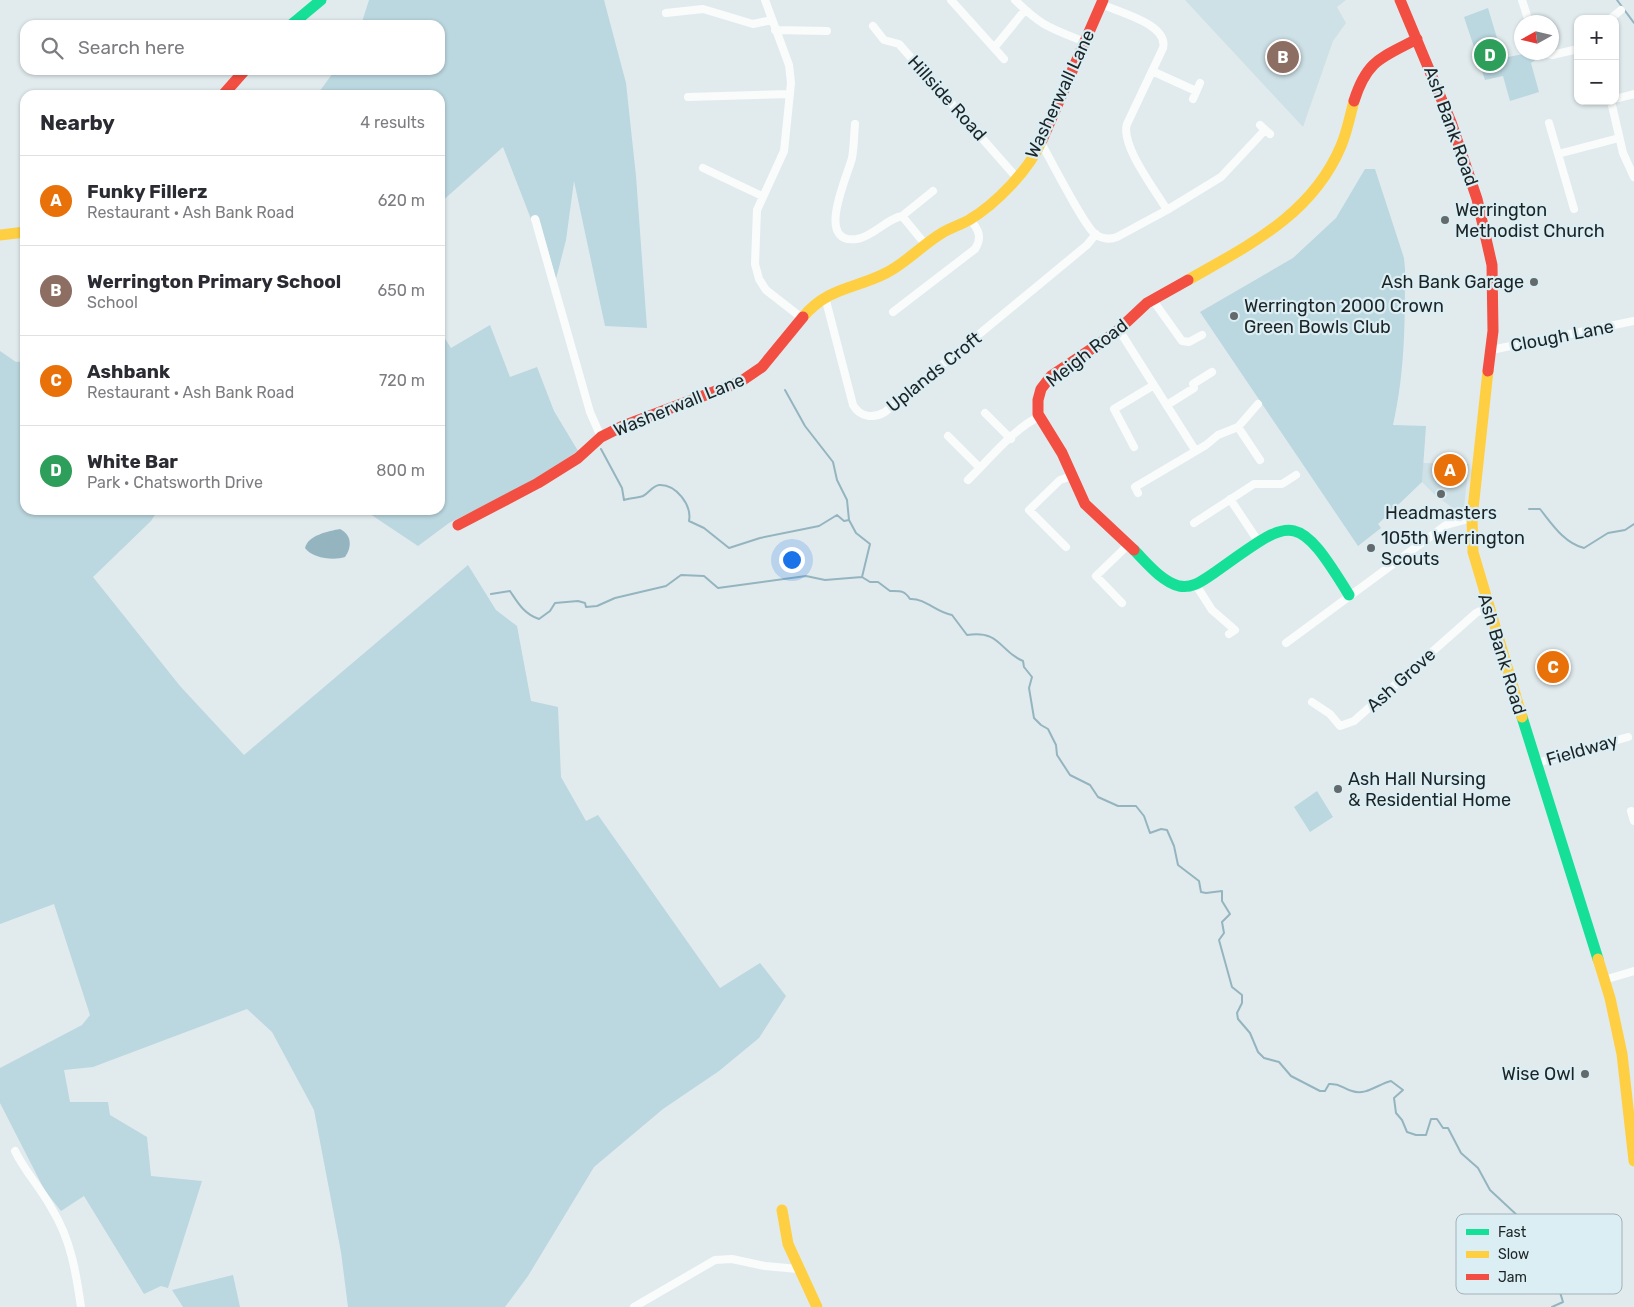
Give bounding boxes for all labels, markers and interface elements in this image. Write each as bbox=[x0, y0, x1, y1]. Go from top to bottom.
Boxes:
north arrow bbox=[1514, 15, 1559, 60]
map controls bbox=[1574, 15, 1619, 105]
button: + bbox=[1574, 15, 1619, 60]
search box bbox=[20, 20, 445, 75]
street label: Washerwall Lane bbox=[1021, 26, 1099, 162]
icon: search bbox=[38, 34, 66, 62]
text: Search here bbox=[78, 36, 185, 59]
pin: D bbox=[1474, 36, 1506, 74]
pin: B bbox=[1267, 38, 1299, 76]
street label: Hillside Road bbox=[903, 51, 991, 145]
button: − bbox=[1574, 60, 1619, 105]
street label: Ash Bank Road bbox=[1419, 63, 1483, 189]
text: Nearby bbox=[40, 110, 115, 135]
text: 4 results bbox=[360, 113, 425, 132]
text: Funky Fillerz bbox=[87, 180, 208, 203]
text: A bbox=[50, 191, 62, 210]
text: 620 m bbox=[378, 191, 425, 210]
place label: Werrington Methodist Church bbox=[1455, 199, 1605, 242]
text: Restaurant · Ash Bank Road bbox=[87, 203, 294, 222]
marker: Werrington Methodist Church bbox=[1439, 214, 1451, 226]
text: Werrington Primary School bbox=[87, 270, 341, 293]
place label: Ash Bank Garage bbox=[1381, 271, 1524, 293]
marker: Ash Bank Garage bbox=[1528, 276, 1540, 288]
text: B bbox=[50, 281, 62, 300]
text: 650 m bbox=[378, 281, 425, 300]
text: School bbox=[87, 293, 138, 312]
place label: Werrington 2000 Crown Green Bowls Club bbox=[1244, 295, 1444, 338]
marker: Werrington 2000 Crown Green Bowls Club bbox=[1228, 310, 1240, 322]
street label: Meigh Road bbox=[1042, 314, 1132, 392]
street label: Clough Lane bbox=[1509, 315, 1615, 357]
street label: Uplands Croft bbox=[882, 327, 986, 417]
text: Ashbank bbox=[87, 360, 170, 383]
street label: Washerwall Lane bbox=[610, 369, 748, 441]
text: C bbox=[50, 371, 62, 390]
text: 720 m bbox=[379, 371, 425, 390]
text: Restaurant · Ash Bank Road bbox=[87, 383, 294, 402]
text: White Bar bbox=[87, 450, 178, 473]
pin: A bbox=[1434, 451, 1466, 489]
text: D bbox=[50, 461, 62, 480]
text: 800 m bbox=[376, 461, 425, 480]
text: Park · Chatsworth Drive bbox=[87, 473, 263, 492]
marker: Headmasters bbox=[1435, 488, 1447, 500]
place label: Headmasters bbox=[1385, 502, 1497, 524]
place label: 105th Werrington Scouts bbox=[1381, 527, 1525, 570]
marker: 105th Werrington Scouts bbox=[1365, 542, 1377, 554]
your location bbox=[779, 547, 805, 573]
street label: Ash Bank Road bbox=[1473, 591, 1531, 717]
street label: Ash Grove bbox=[1362, 643, 1440, 717]
pin: C bbox=[1537, 648, 1569, 686]
street label: Fieldway bbox=[1543, 729, 1621, 771]
place label: Ash Hall Nursing & Residential Home bbox=[1348, 768, 1511, 811]
marker: Ash Hall Nursing & Residential Home bbox=[1332, 783, 1344, 795]
place label: Wise Owl bbox=[1502, 1063, 1575, 1085]
marker: Wise Owl bbox=[1579, 1068, 1591, 1080]
legend bbox=[1456, 1214, 1622, 1294]
text: Fast bbox=[1498, 1224, 1527, 1241]
text: Slow bbox=[1498, 1246, 1529, 1263]
text: Jam bbox=[1498, 1269, 1527, 1286]

